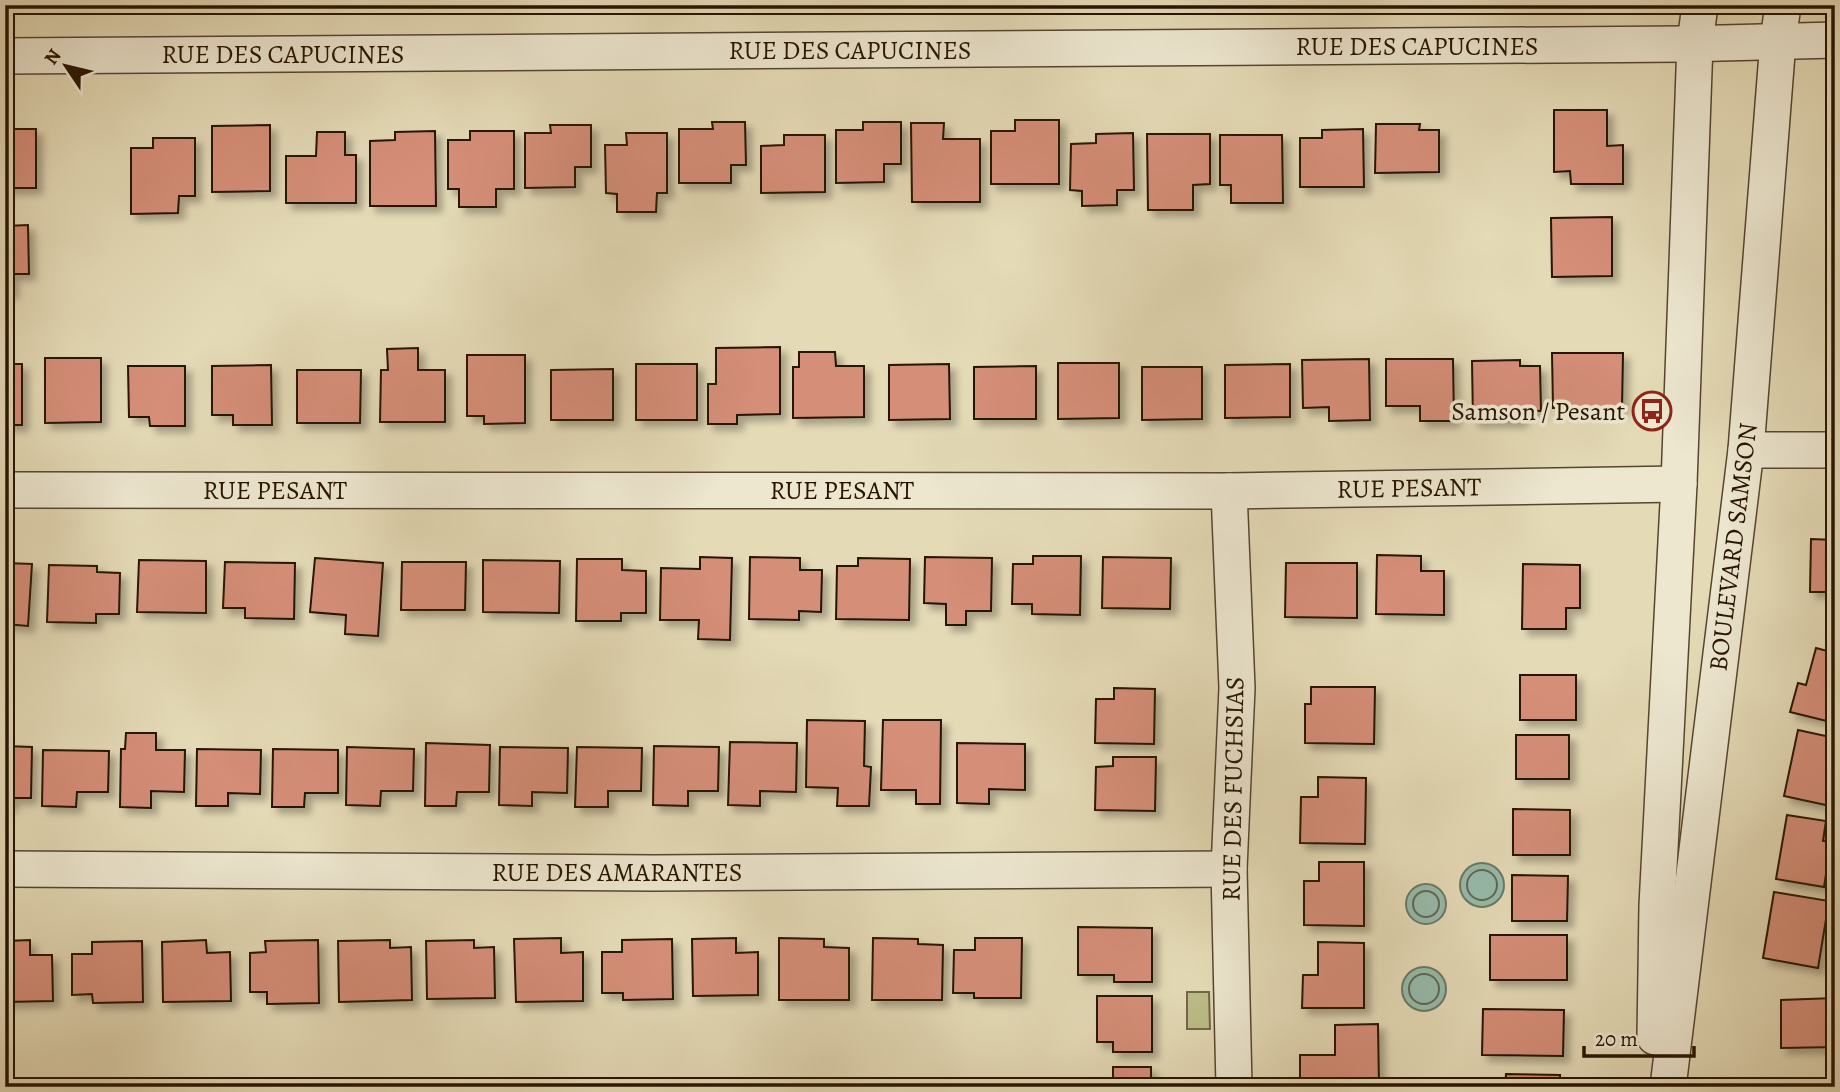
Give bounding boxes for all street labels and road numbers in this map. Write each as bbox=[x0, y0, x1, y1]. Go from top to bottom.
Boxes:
street label: RUE DES CAPUCINES bbox=[1295, 29, 1539, 64]
street label: RUE DES CAPUCINES bbox=[728, 33, 972, 68]
street label: RUE DES CAPUCINES bbox=[161, 37, 405, 72]
street label: BOULEVARD SAMSON bbox=[1700, 421, 1766, 673]
street label: RUE PESANT bbox=[1336, 469, 1482, 507]
street label: RUE PESANT bbox=[203, 473, 347, 508]
street label: RUE PESANT bbox=[770, 473, 914, 508]
street label: RUE DES FUCHSIAS bbox=[1214, 676, 1252, 902]
street label: RUE DES AMARANTES bbox=[491, 855, 743, 890]

